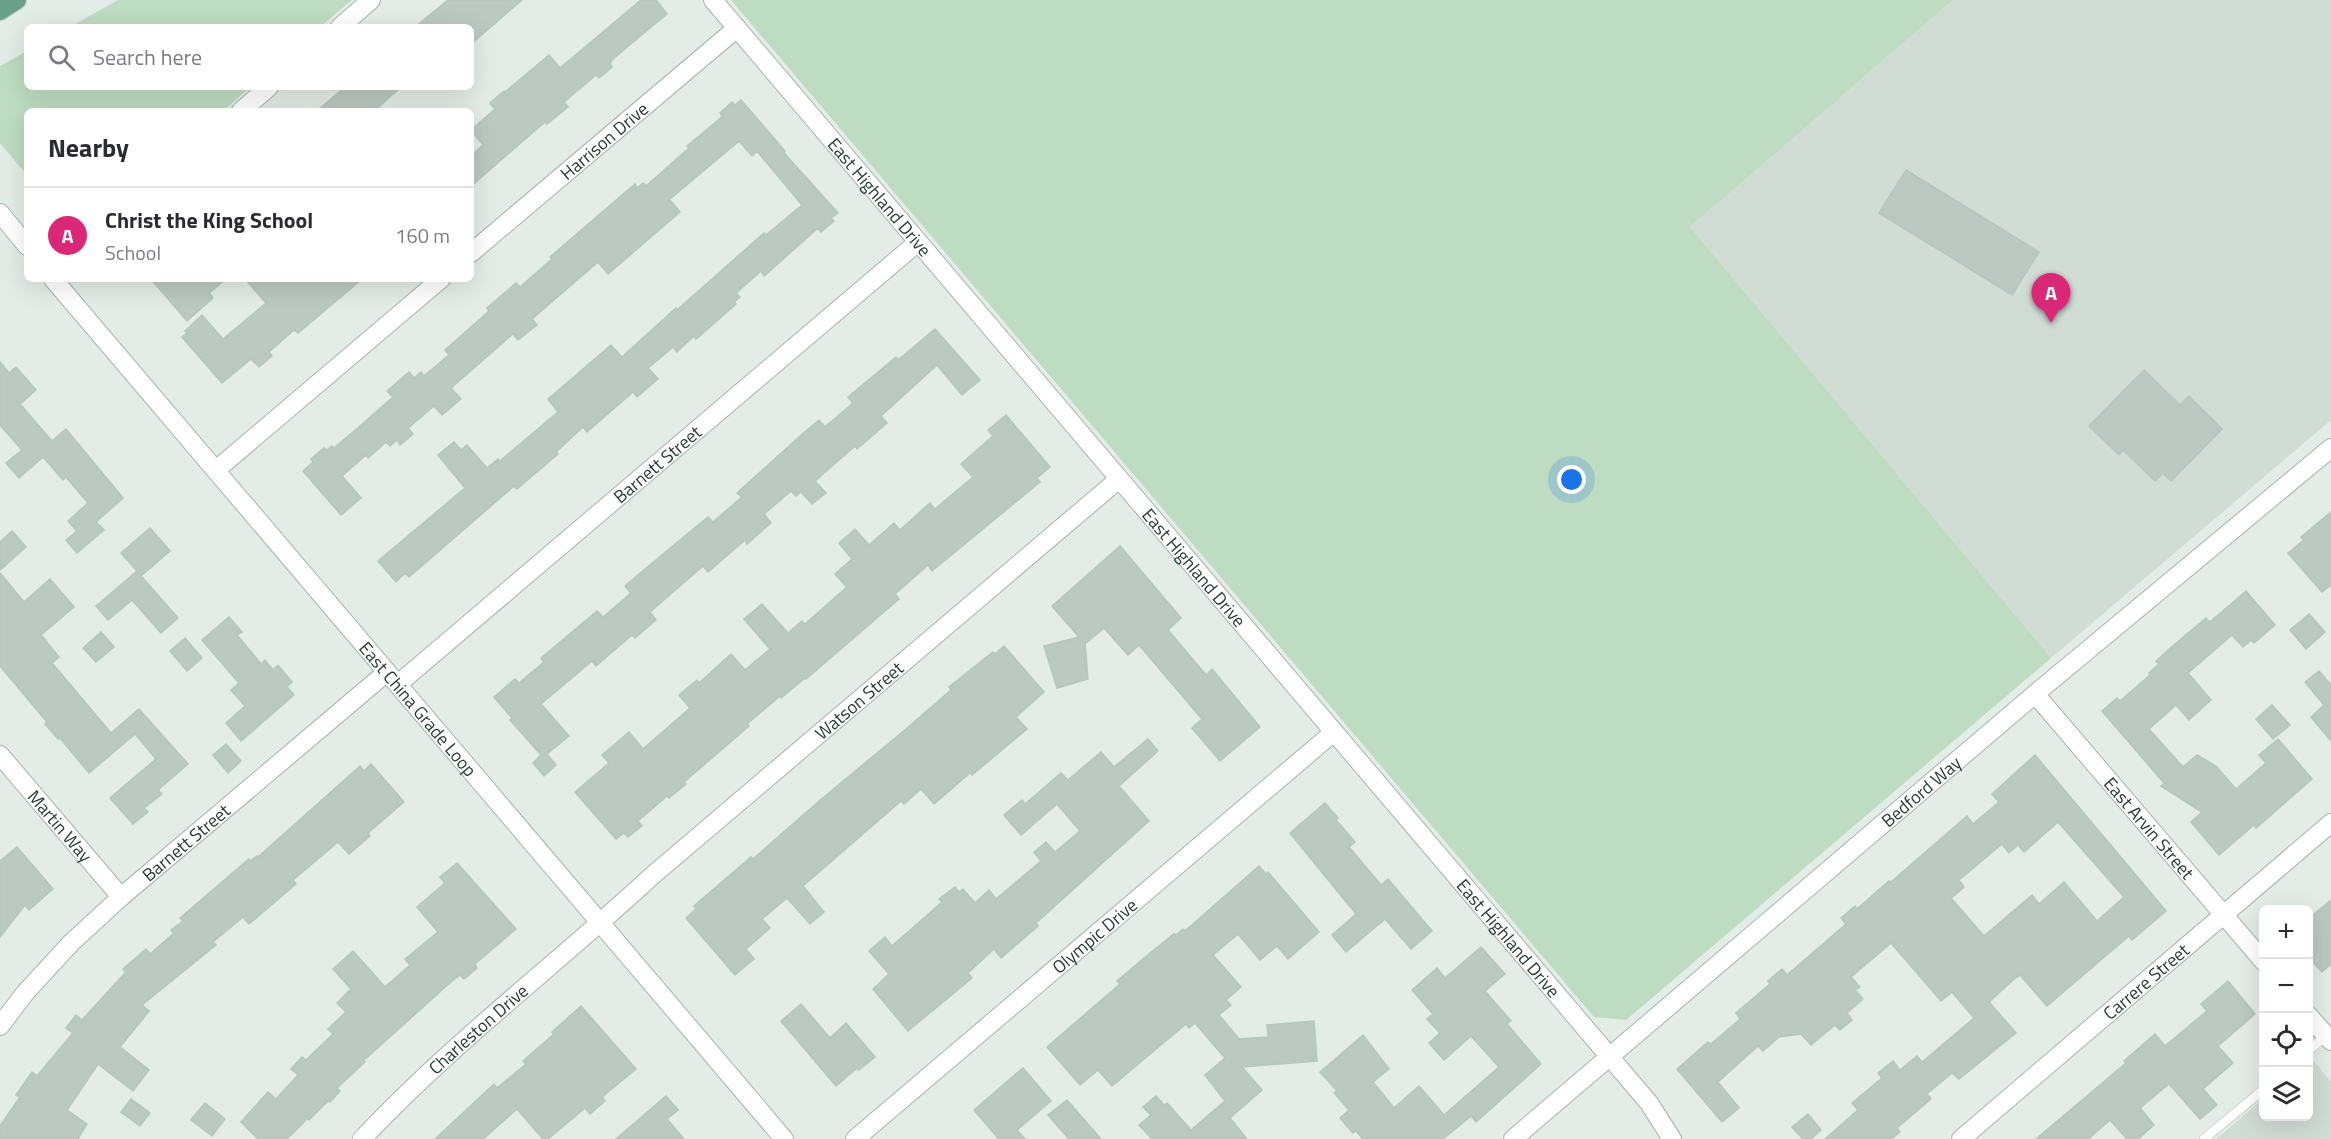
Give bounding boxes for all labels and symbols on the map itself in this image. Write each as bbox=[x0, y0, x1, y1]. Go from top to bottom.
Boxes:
street label: Harrison Drive bbox=[554, 95, 654, 186]
street label: East Highland Drive bbox=[822, 131, 938, 262]
pin: A bbox=[2032, 274, 2070, 323]
street label: Barnett Street bbox=[607, 418, 708, 509]
your location bbox=[1557, 465, 1586, 494]
street label: East Highland Drive bbox=[1136, 502, 1253, 633]
street label: East China Grade Loop bbox=[353, 635, 484, 782]
street label: Watson Street bbox=[808, 654, 910, 746]
street label: Bedford Way bbox=[1875, 749, 1967, 833]
street label: East Arvin Street bbox=[2098, 771, 2201, 886]
street label: Martin Way bbox=[22, 784, 99, 868]
street label: Barnett Street bbox=[136, 797, 236, 888]
street label: East Highland Drive bbox=[1450, 873, 1567, 1003]
street label: Olympic Drive bbox=[1046, 892, 1143, 980]
street label: Carrere Street bbox=[2097, 936, 2195, 1026]
street label: Charleston Drive bbox=[422, 977, 534, 1080]

